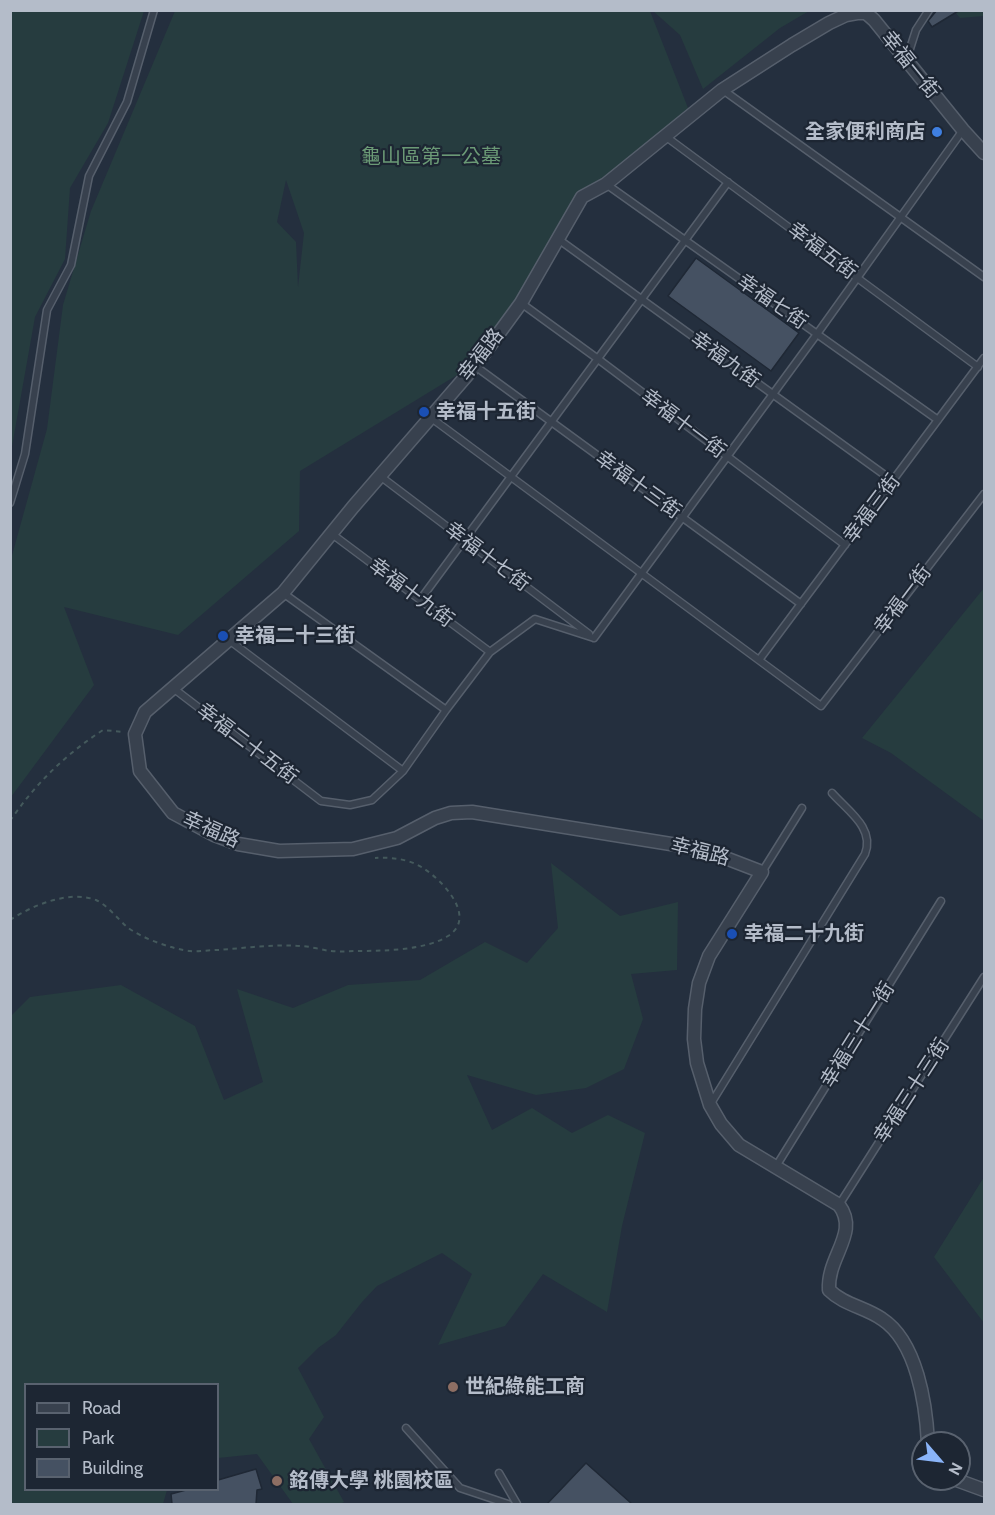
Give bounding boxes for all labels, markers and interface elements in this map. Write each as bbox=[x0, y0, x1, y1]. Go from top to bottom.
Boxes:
street label: 幸福一街 bbox=[876, 26, 944, 104]
place label: 全家便利商店 bbox=[805, 120, 925, 144]
marker: 全家便利商店 bbox=[930, 125, 944, 139]
park label: 龜山區第一公墓 bbox=[361, 145, 501, 169]
street label: 幸福五街 bbox=[783, 217, 861, 285]
street label: 幸福七街 bbox=[732, 269, 812, 335]
street label: 幸福路 bbox=[453, 324, 509, 386]
street label: 幸福九街 bbox=[686, 327, 764, 393]
street label: 幸福十一街 bbox=[636, 384, 730, 464]
place label: 幸福十五街 bbox=[436, 400, 536, 424]
marker: 幸福十五街 bbox=[417, 405, 431, 419]
street label: 幸福十三街 bbox=[590, 446, 686, 524]
street label: 幸福三街 bbox=[838, 470, 906, 548]
street label: 幸福十七街 bbox=[440, 517, 534, 597]
street label: 幸福十九街 bbox=[364, 553, 458, 633]
street label: 幸福一街 bbox=[869, 561, 937, 639]
place label: 幸福二十三街 bbox=[235, 624, 355, 648]
marker: 幸福二十三街 bbox=[216, 629, 230, 643]
street label: 幸福二十五街 bbox=[192, 698, 302, 790]
street label: 幸福路 bbox=[179, 807, 243, 853]
street label: 幸福路 bbox=[668, 833, 732, 871]
place label: 幸福二十九街 bbox=[744, 922, 864, 946]
marker: 幸福二十九街 bbox=[725, 927, 739, 941]
street label: 幸福三十一街 bbox=[816, 978, 900, 1092]
street label: 幸福三十三街 bbox=[869, 1034, 955, 1148]
place label: 世紀綠能工商 bbox=[465, 1375, 585, 1399]
marker: 世紀綠能工商 bbox=[446, 1380, 460, 1394]
legend bbox=[24, 1383, 219, 1491]
text: Road bbox=[82, 1397, 121, 1419]
text: Park bbox=[82, 1427, 114, 1449]
north arrow bbox=[911, 1431, 971, 1491]
text: Building bbox=[82, 1457, 143, 1479]
text: N bbox=[945, 1459, 967, 1478]
place label: 銘傳大學 桃園校區 bbox=[289, 1469, 453, 1493]
marker: 銘傳大學 桃園校區 bbox=[270, 1474, 284, 1488]

